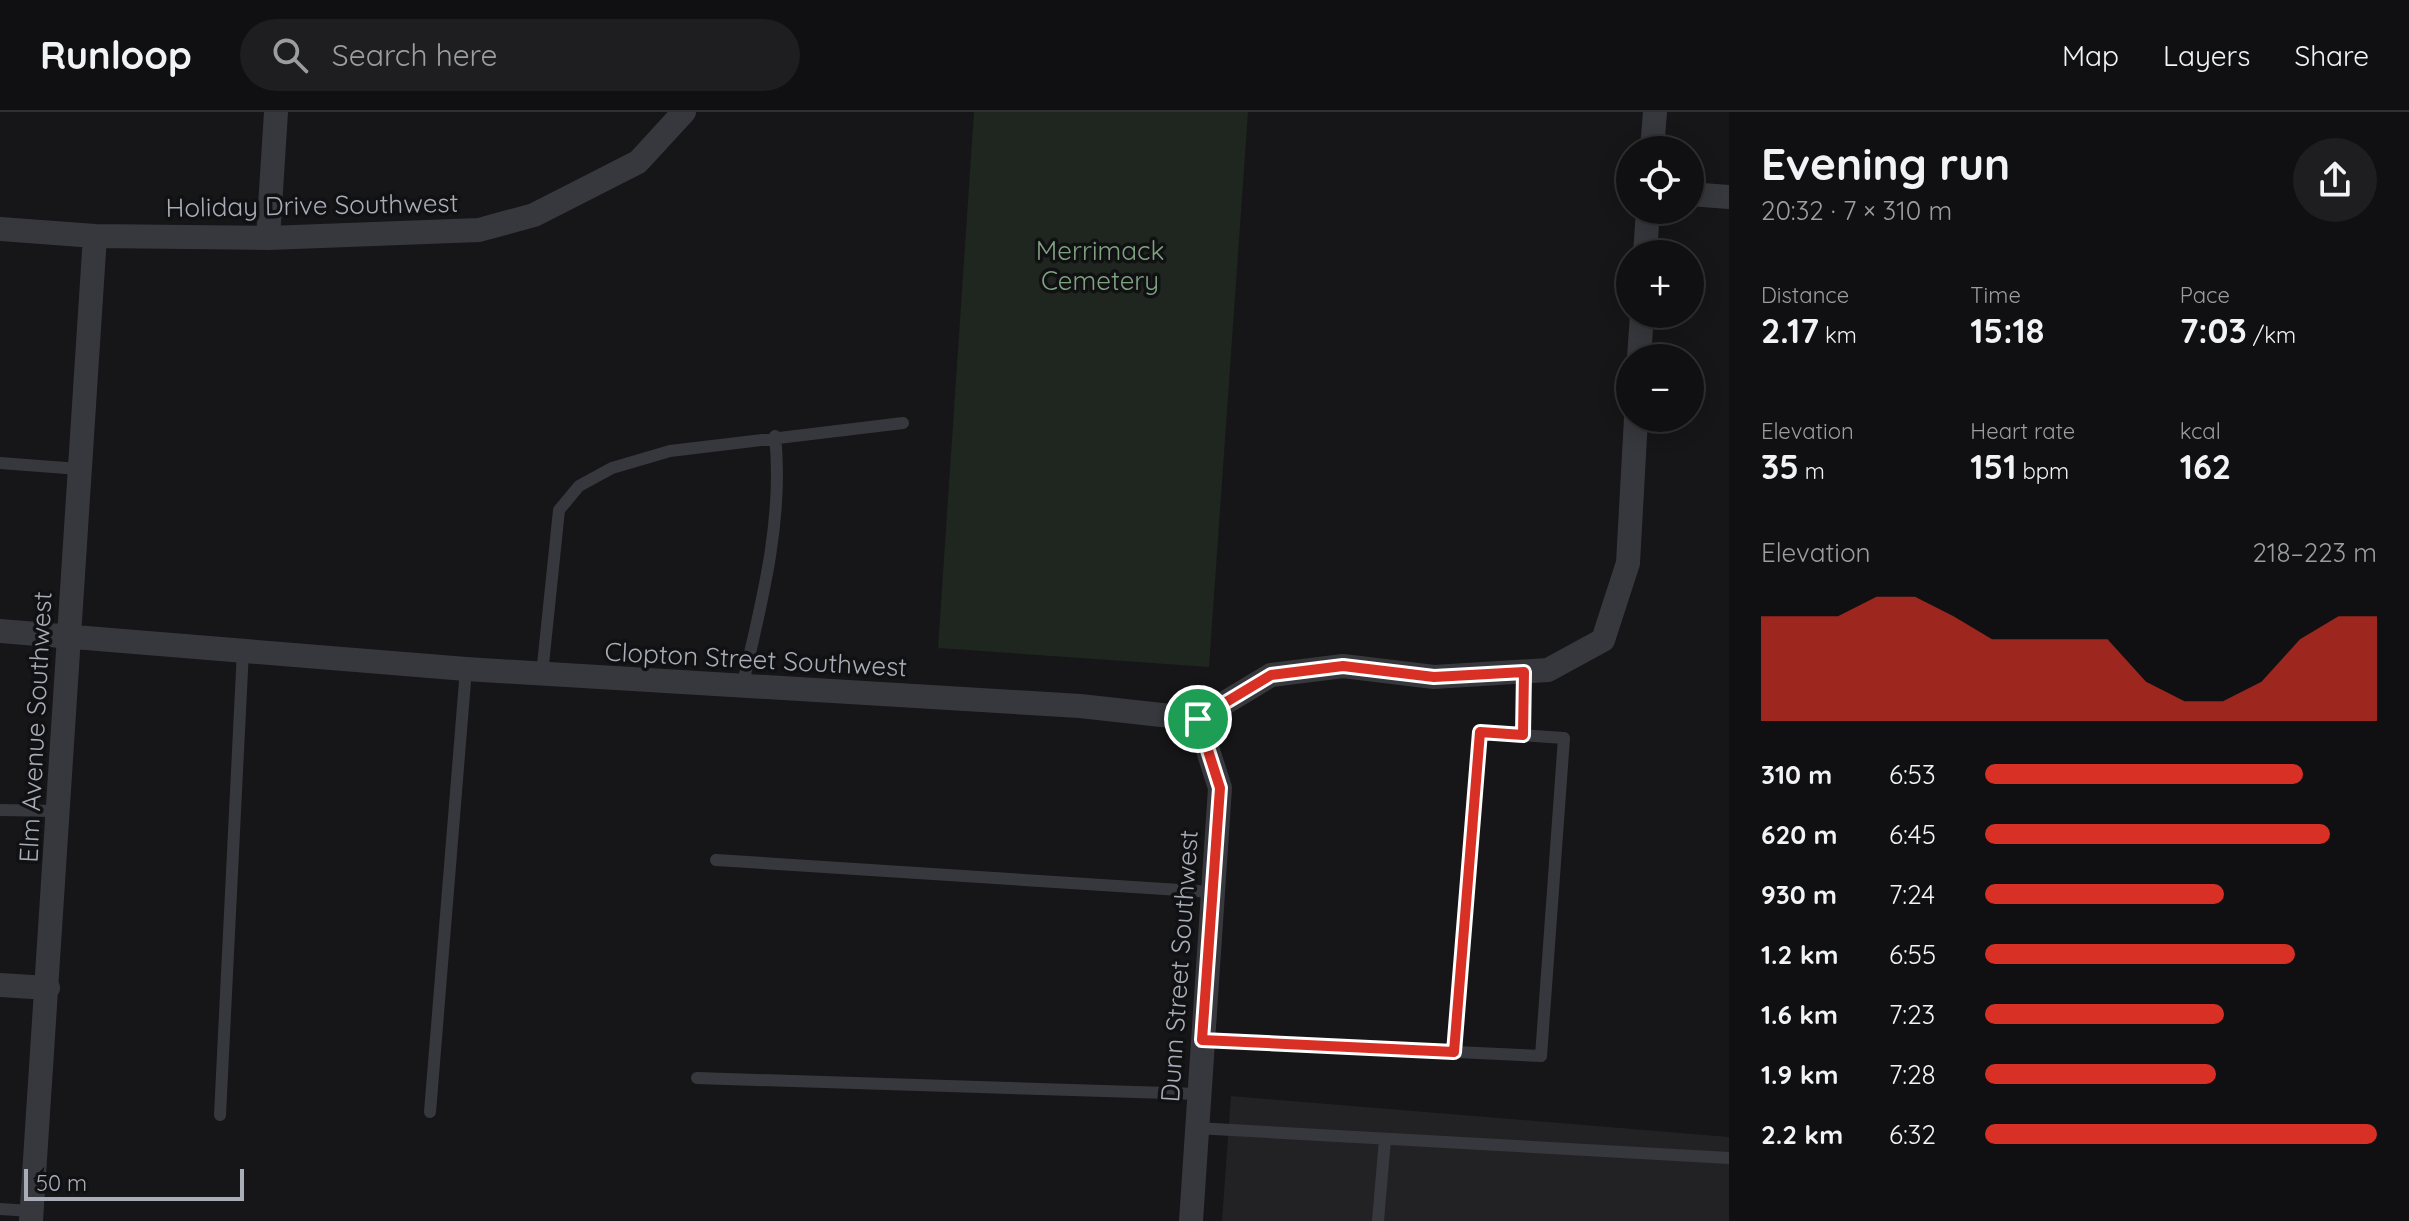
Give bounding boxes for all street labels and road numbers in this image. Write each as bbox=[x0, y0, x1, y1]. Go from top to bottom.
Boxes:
street label: Holiday Drive Southwest bbox=[165, 186, 459, 224]
street label: Elm Avenue Southwest bbox=[11, 591, 59, 863]
street label: Clopton Street Southwest bbox=[604, 635, 908, 683]
street label: Dunn Street Southwest bbox=[1153, 829, 1205, 1103]

